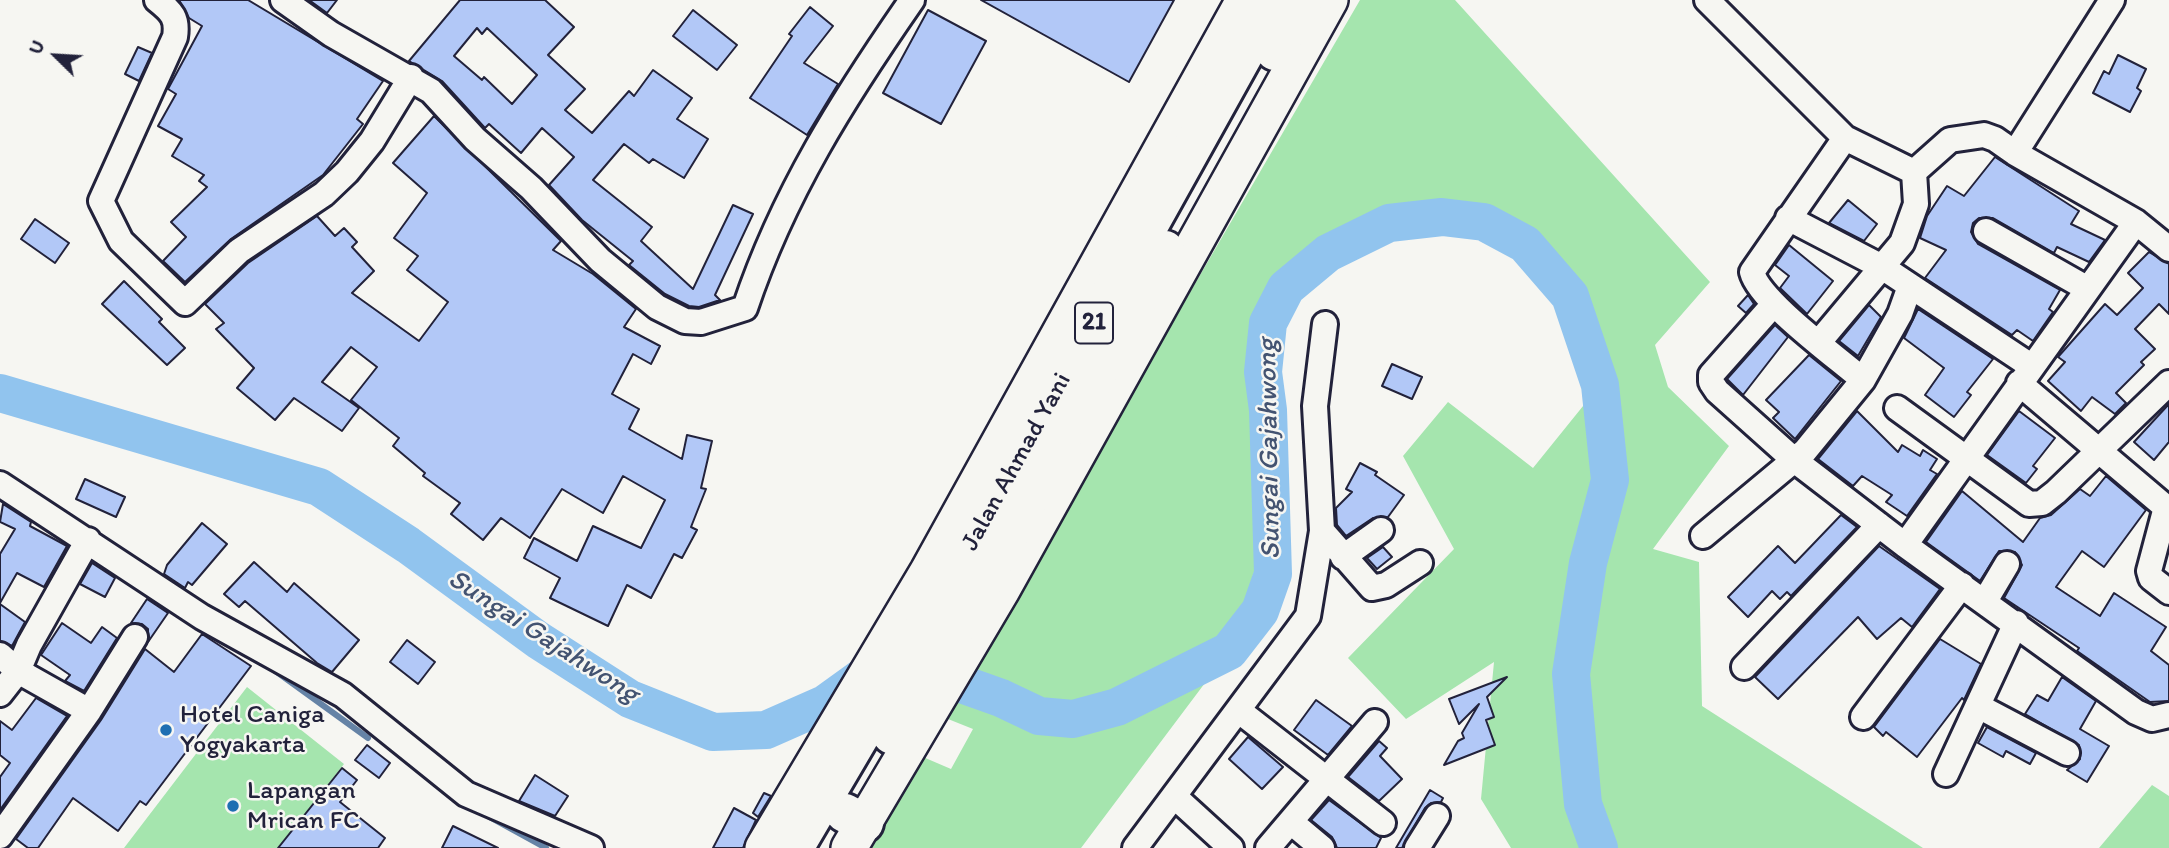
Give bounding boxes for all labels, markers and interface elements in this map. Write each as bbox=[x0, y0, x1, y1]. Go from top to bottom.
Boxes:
north arrow bbox=[21, 21, 91, 91]
text: U bbox=[23, 37, 49, 58]
road number: 21 bbox=[1075, 302, 1113, 344]
water label: Sungai Gajahwong bbox=[1251, 338, 1289, 560]
street label: Jalan Ahmad Yani bbox=[955, 368, 1079, 556]
water label: Sungai Gajahwong bbox=[441, 563, 645, 711]
place label: Hotel Caniga Yogyakarta bbox=[180, 699, 325, 760]
marker: Hotel Caniga Yogyakarta bbox=[158, 722, 174, 738]
place label: Lapangan Mrican FC bbox=[247, 775, 360, 836]
marker: Lapangan Mrican FC bbox=[225, 798, 241, 814]

